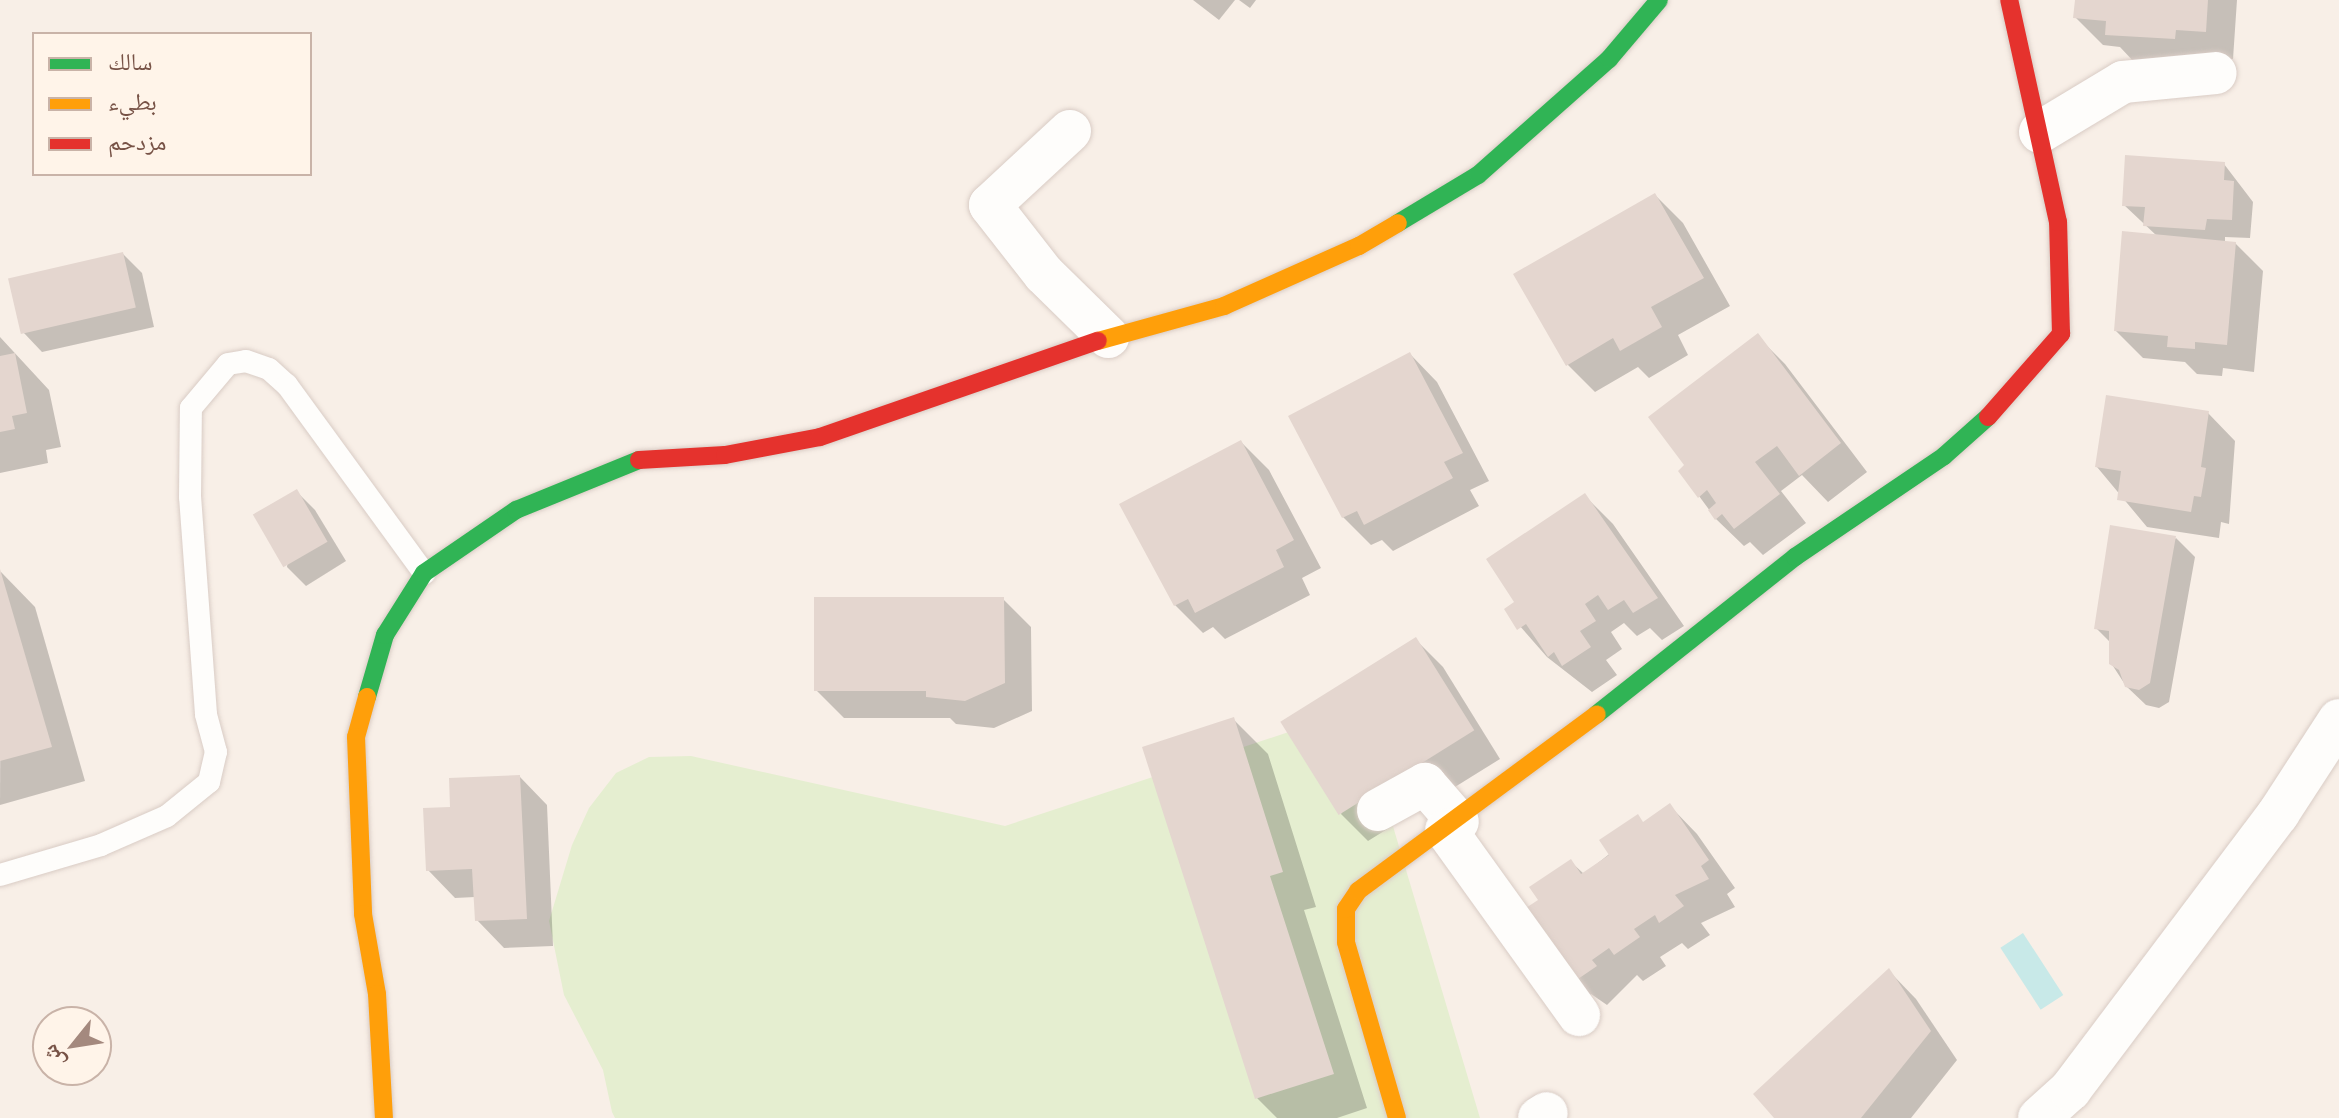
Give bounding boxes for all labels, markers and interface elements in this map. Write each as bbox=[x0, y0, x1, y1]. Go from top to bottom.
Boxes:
legend bbox=[32, 32, 312, 176]
text: سالك bbox=[108, 46, 153, 75]
text: بطيء bbox=[108, 86, 157, 115]
text: مزدحم bbox=[108, 126, 167, 155]
north arrow bbox=[32, 1006, 112, 1086]
text: ش bbox=[35, 1040, 70, 1074]

